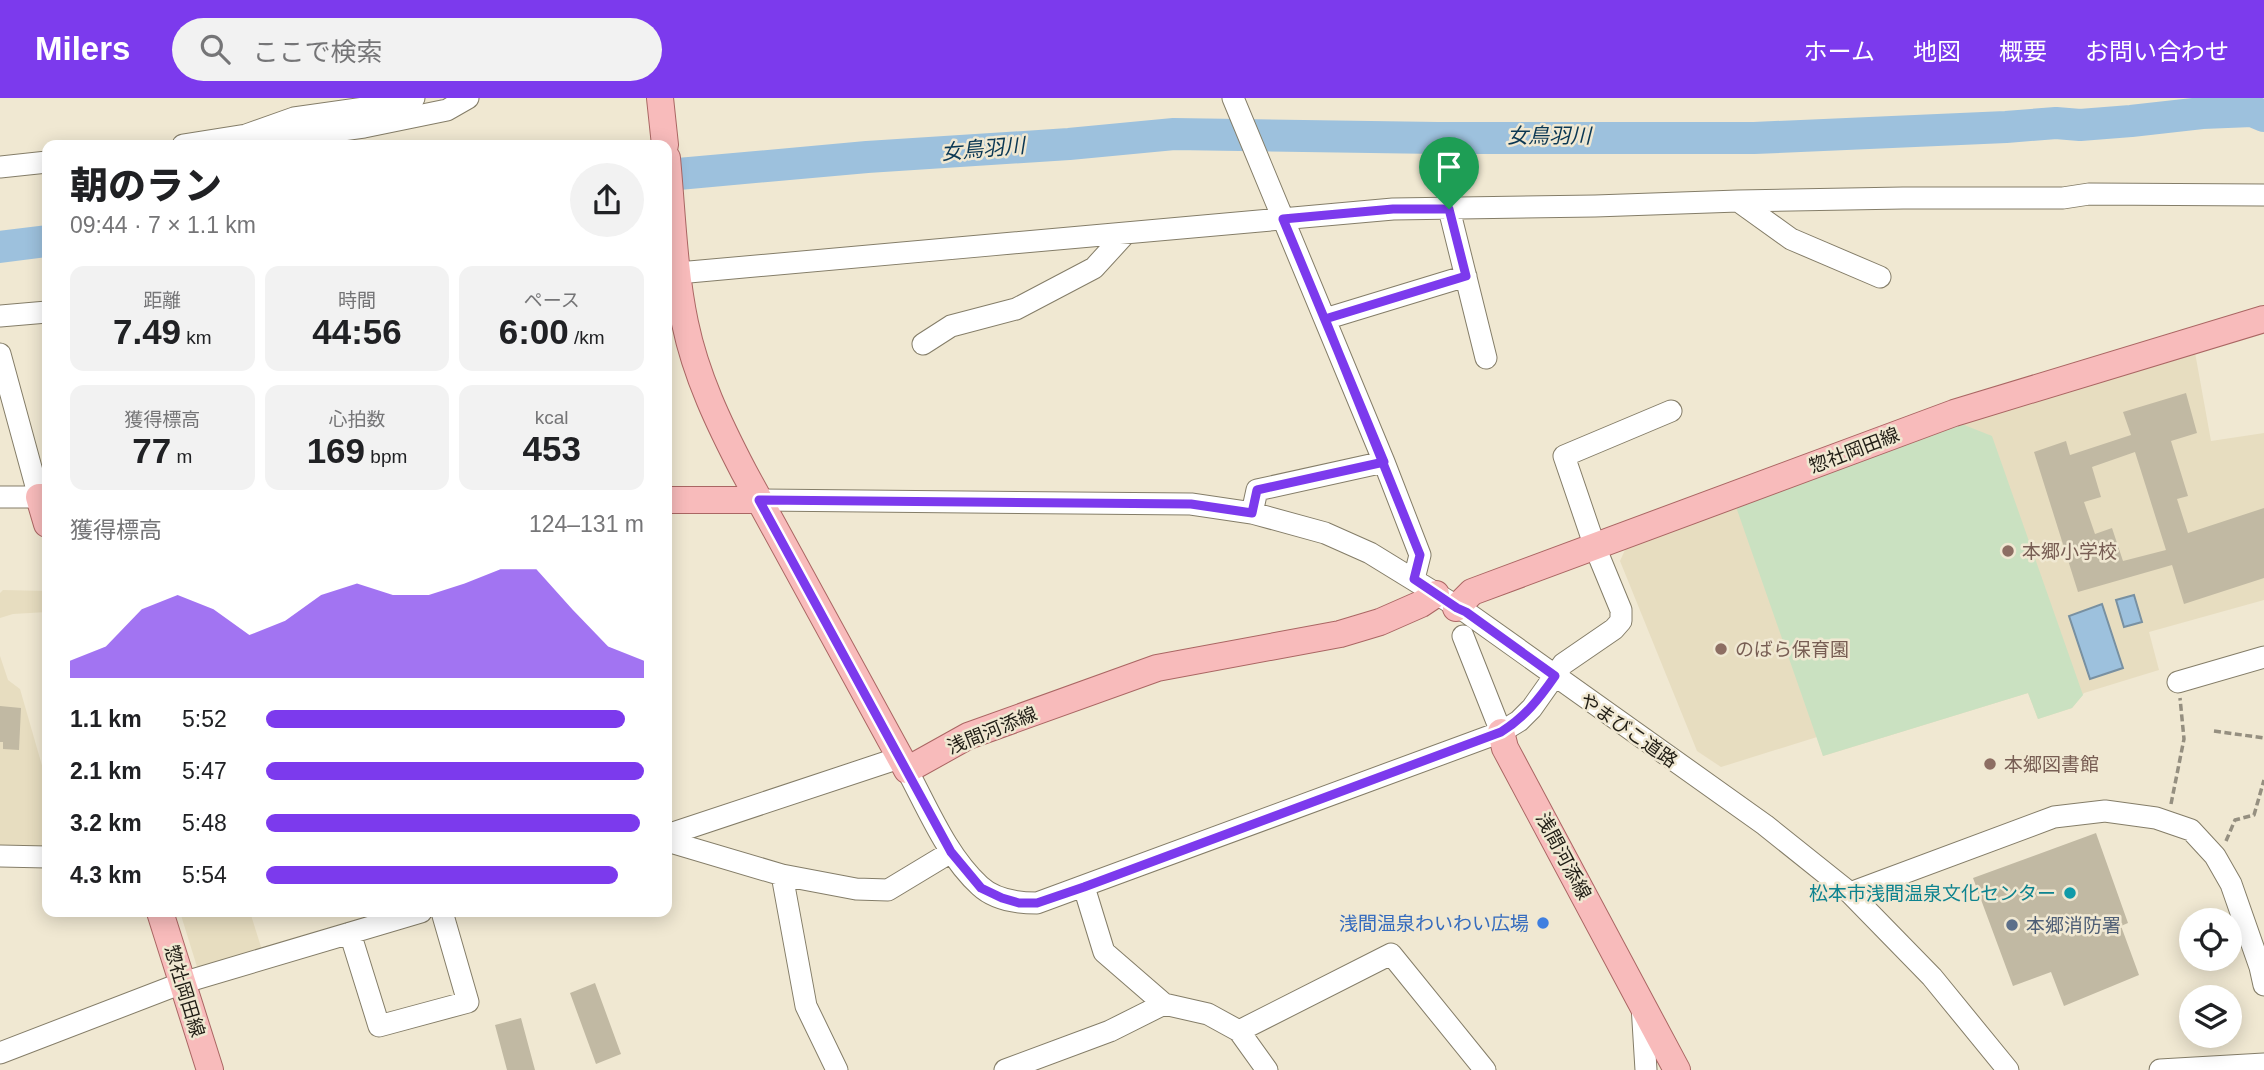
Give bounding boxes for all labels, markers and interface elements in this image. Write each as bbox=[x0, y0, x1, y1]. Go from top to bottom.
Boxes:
search box bbox=[172, 18, 662, 81]
text: Milers bbox=[35, 30, 130, 67]
icon: search bbox=[196, 30, 234, 68]
text: ここで検索 bbox=[252, 37, 382, 67]
text: ホーム bbox=[1804, 38, 1875, 65]
text: 地図 bbox=[1913, 38, 1961, 65]
text: 概要 bbox=[1999, 38, 2047, 65]
text: お問い合わせ bbox=[2085, 38, 2229, 65]
water label: 女鳥羽川 bbox=[1507, 124, 1593, 147]
water label: 女鳥羽川 bbox=[940, 133, 1028, 164]
pin bbox=[1419, 137, 1479, 209]
icon: arrive bbox=[1430, 148, 1468, 186]
button: share bbox=[570, 163, 644, 237]
text: 朝のラン bbox=[70, 165, 222, 207]
text: 09:44 · 7 × 1.1 km bbox=[70, 212, 256, 238]
text: 距離 bbox=[143, 290, 181, 311]
text: 時間 bbox=[338, 290, 376, 311]
text: ペース bbox=[524, 290, 580, 311]
text: 7.49 bbox=[113, 312, 181, 351]
text: 44:56 bbox=[312, 312, 402, 351]
text: 6:00 bbox=[499, 312, 569, 351]
text: km bbox=[181, 327, 212, 348]
text: /km bbox=[569, 327, 605, 348]
text: kcal bbox=[535, 407, 569, 428]
text: 獲得標高 bbox=[124, 409, 200, 430]
text: 心拍数 bbox=[328, 409, 386, 430]
street label: 惣社岡田線 bbox=[1806, 424, 1902, 477]
text: 453 bbox=[522, 429, 581, 468]
text: 77 bbox=[132, 431, 171, 470]
text: 169 bbox=[307, 431, 365, 470]
text: m bbox=[171, 446, 192, 467]
text: bpm bbox=[365, 446, 407, 467]
text: 124–131 m bbox=[529, 511, 644, 537]
text: 獲得標高 bbox=[70, 517, 162, 543]
place label: 本郷小学校 bbox=[2022, 541, 2117, 562]
marker: 本郷小学校 bbox=[2000, 543, 2016, 559]
place label: のばら保育園 bbox=[1735, 639, 1849, 660]
marker: のばら保育園 bbox=[1713, 641, 1729, 657]
street label: やまびこ道路 bbox=[1576, 689, 1681, 772]
street label: 浅間河添線 bbox=[944, 703, 1040, 758]
text: 1.1 km bbox=[70, 706, 142, 732]
text: 5:52 bbox=[182, 706, 227, 732]
place label: 本郷図書館 bbox=[2004, 754, 2099, 775]
marker: 本郷図書館 bbox=[1982, 756, 1998, 772]
text: 2.1 km bbox=[70, 758, 142, 784]
text: 5:47 bbox=[182, 758, 227, 784]
street label: 浅間河添線 bbox=[1532, 809, 1595, 903]
text: 3.2 km bbox=[70, 810, 142, 836]
text: 5:48 bbox=[182, 810, 227, 836]
text: 4.3 km bbox=[70, 862, 142, 888]
text: 5:54 bbox=[182, 862, 227, 888]
place label: 松本市浅間温泉文化センター bbox=[1809, 883, 2056, 904]
marker: 松本市浅間温泉文化センター bbox=[2062, 885, 2078, 901]
map controls bbox=[2179, 908, 2242, 1048]
button: locate bbox=[2179, 908, 2242, 971]
place label: 浅間温泉わいわい広場 bbox=[1339, 913, 1529, 934]
marker: 浅間温泉わいわい広場 bbox=[1535, 915, 1551, 931]
place label: 本郷消防署 bbox=[2026, 915, 2121, 936]
marker: 本郷消防署 bbox=[2004, 917, 2020, 933]
street label: 惣社岡田線 bbox=[161, 943, 208, 1040]
button: layers bbox=[2179, 985, 2242, 1048]

